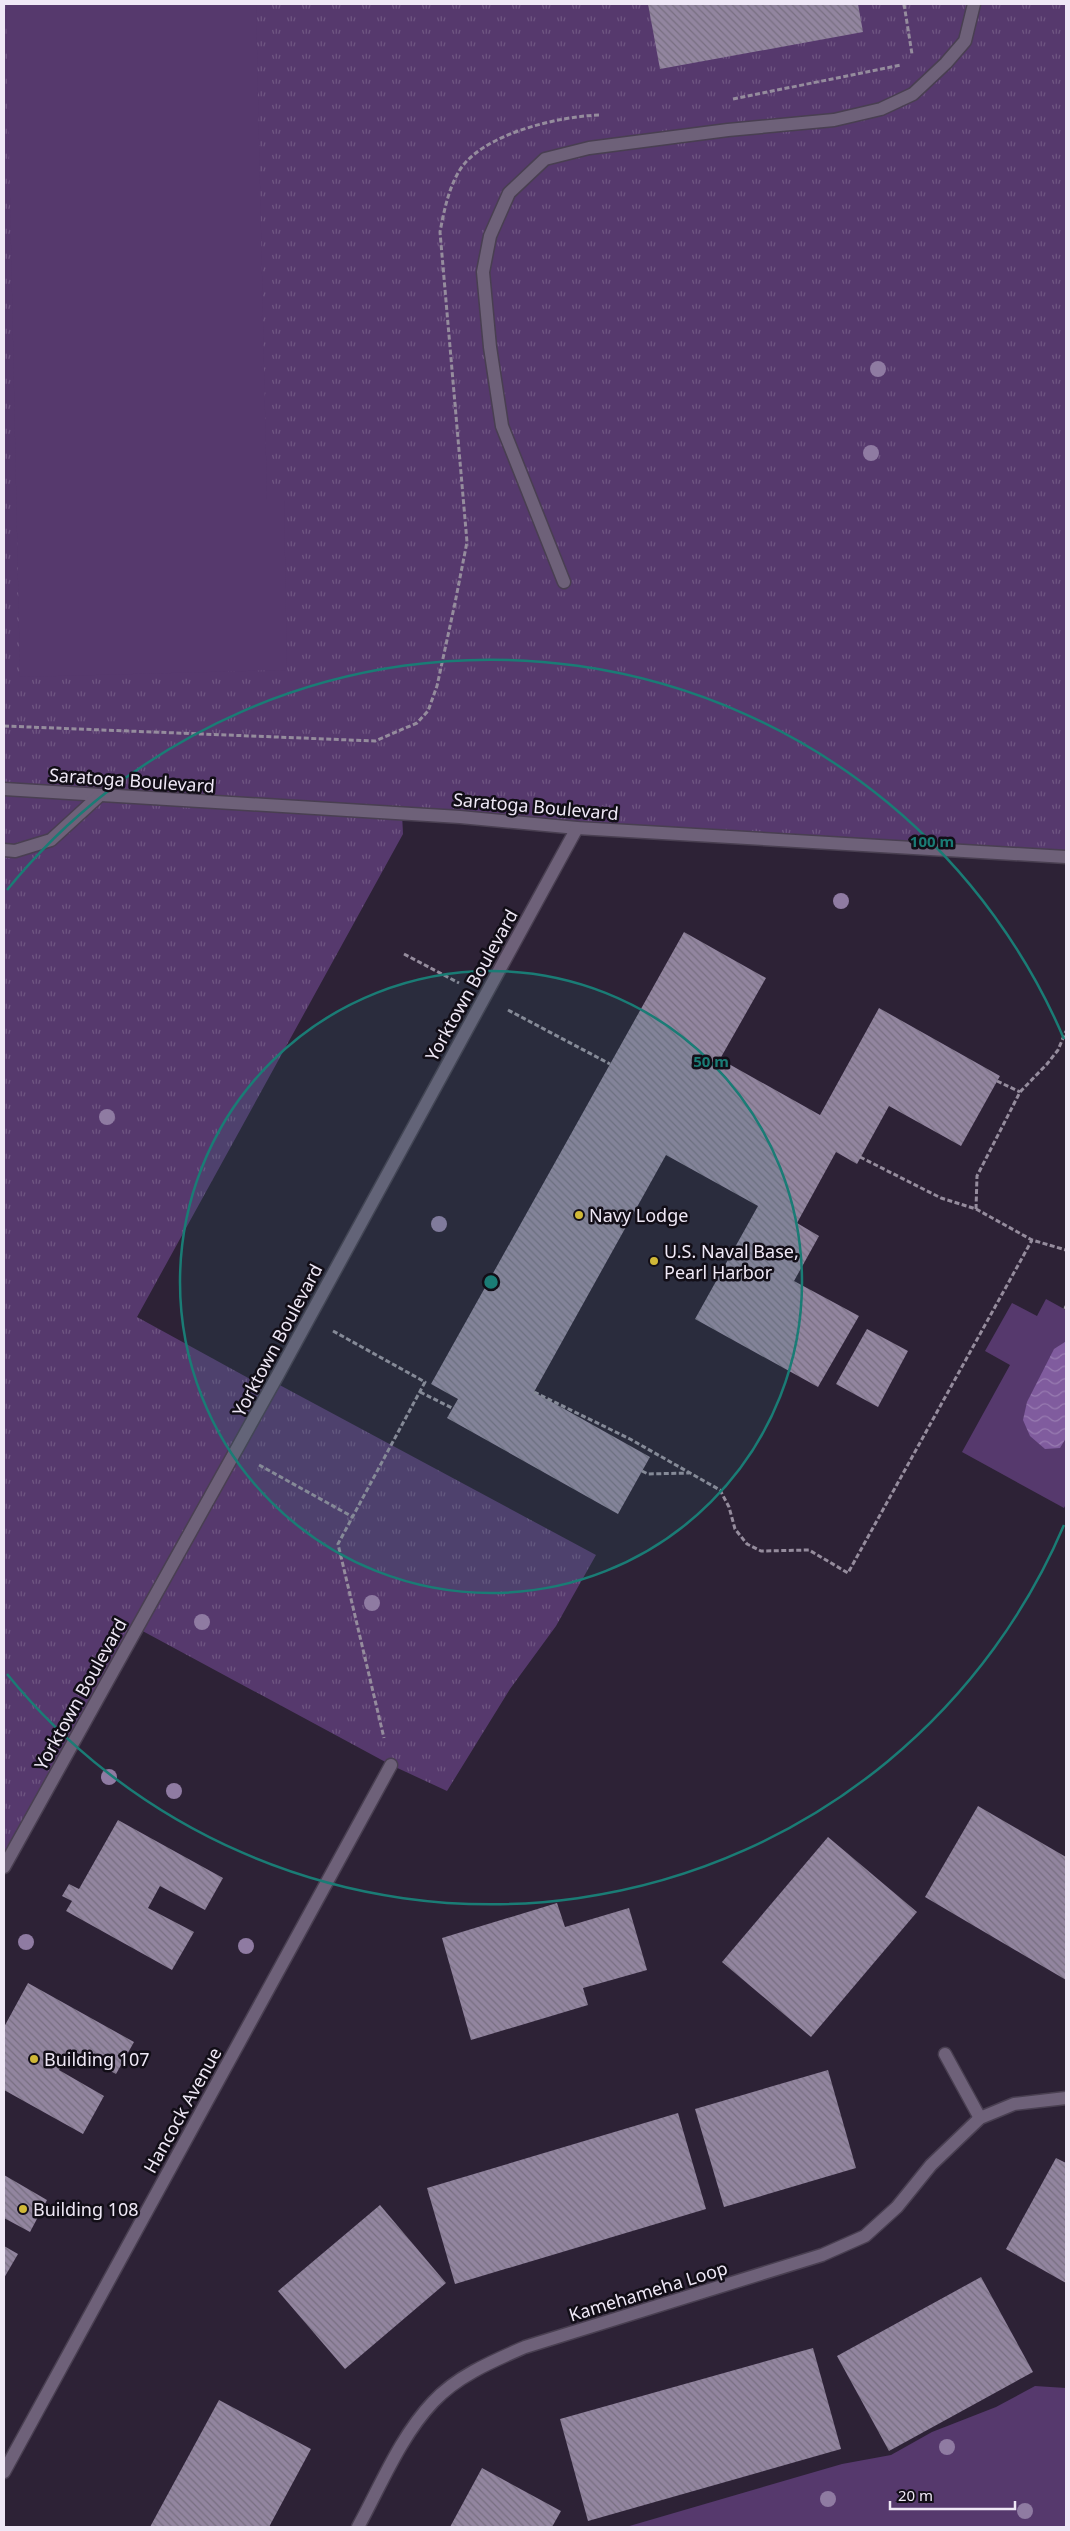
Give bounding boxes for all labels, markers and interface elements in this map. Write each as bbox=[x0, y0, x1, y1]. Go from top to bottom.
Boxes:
street label: Saratoga Boulevard bbox=[48, 762, 216, 798]
street label: Saratoga Boulevard bbox=[452, 787, 620, 825]
text: 100 m bbox=[910, 831, 954, 851]
street label: Yorktown Boulevard bbox=[419, 905, 523, 1065]
text: 50 m bbox=[693, 1051, 729, 1071]
place label: Navy Lodge bbox=[589, 1203, 688, 1227]
marker: Navy Lodge bbox=[573, 1209, 585, 1221]
place label: U.S. Naval Base, Pearl Harbor bbox=[664, 1239, 799, 1284]
marker: U.S. Naval Base, Pearl Harbor bbox=[648, 1255, 660, 1267]
street label: Yorktown Boulevard bbox=[227, 1259, 327, 1421]
centre of rings bbox=[482, 1273, 500, 1291]
street label: Yorktown Boulevard bbox=[28, 1614, 132, 1774]
street label: Hancock Avenue bbox=[138, 2043, 226, 2177]
place label: Building 107 bbox=[44, 2047, 150, 2071]
marker: Building 107 bbox=[28, 2053, 40, 2065]
place label: Building 108 bbox=[33, 2197, 139, 2221]
marker: Building 108 bbox=[17, 2203, 29, 2215]
street label: Kamehameha Loop bbox=[566, 2255, 730, 2327]
scale bar bbox=[890, 2478, 1015, 2510]
text: 20 m bbox=[898, 2485, 933, 2505]

